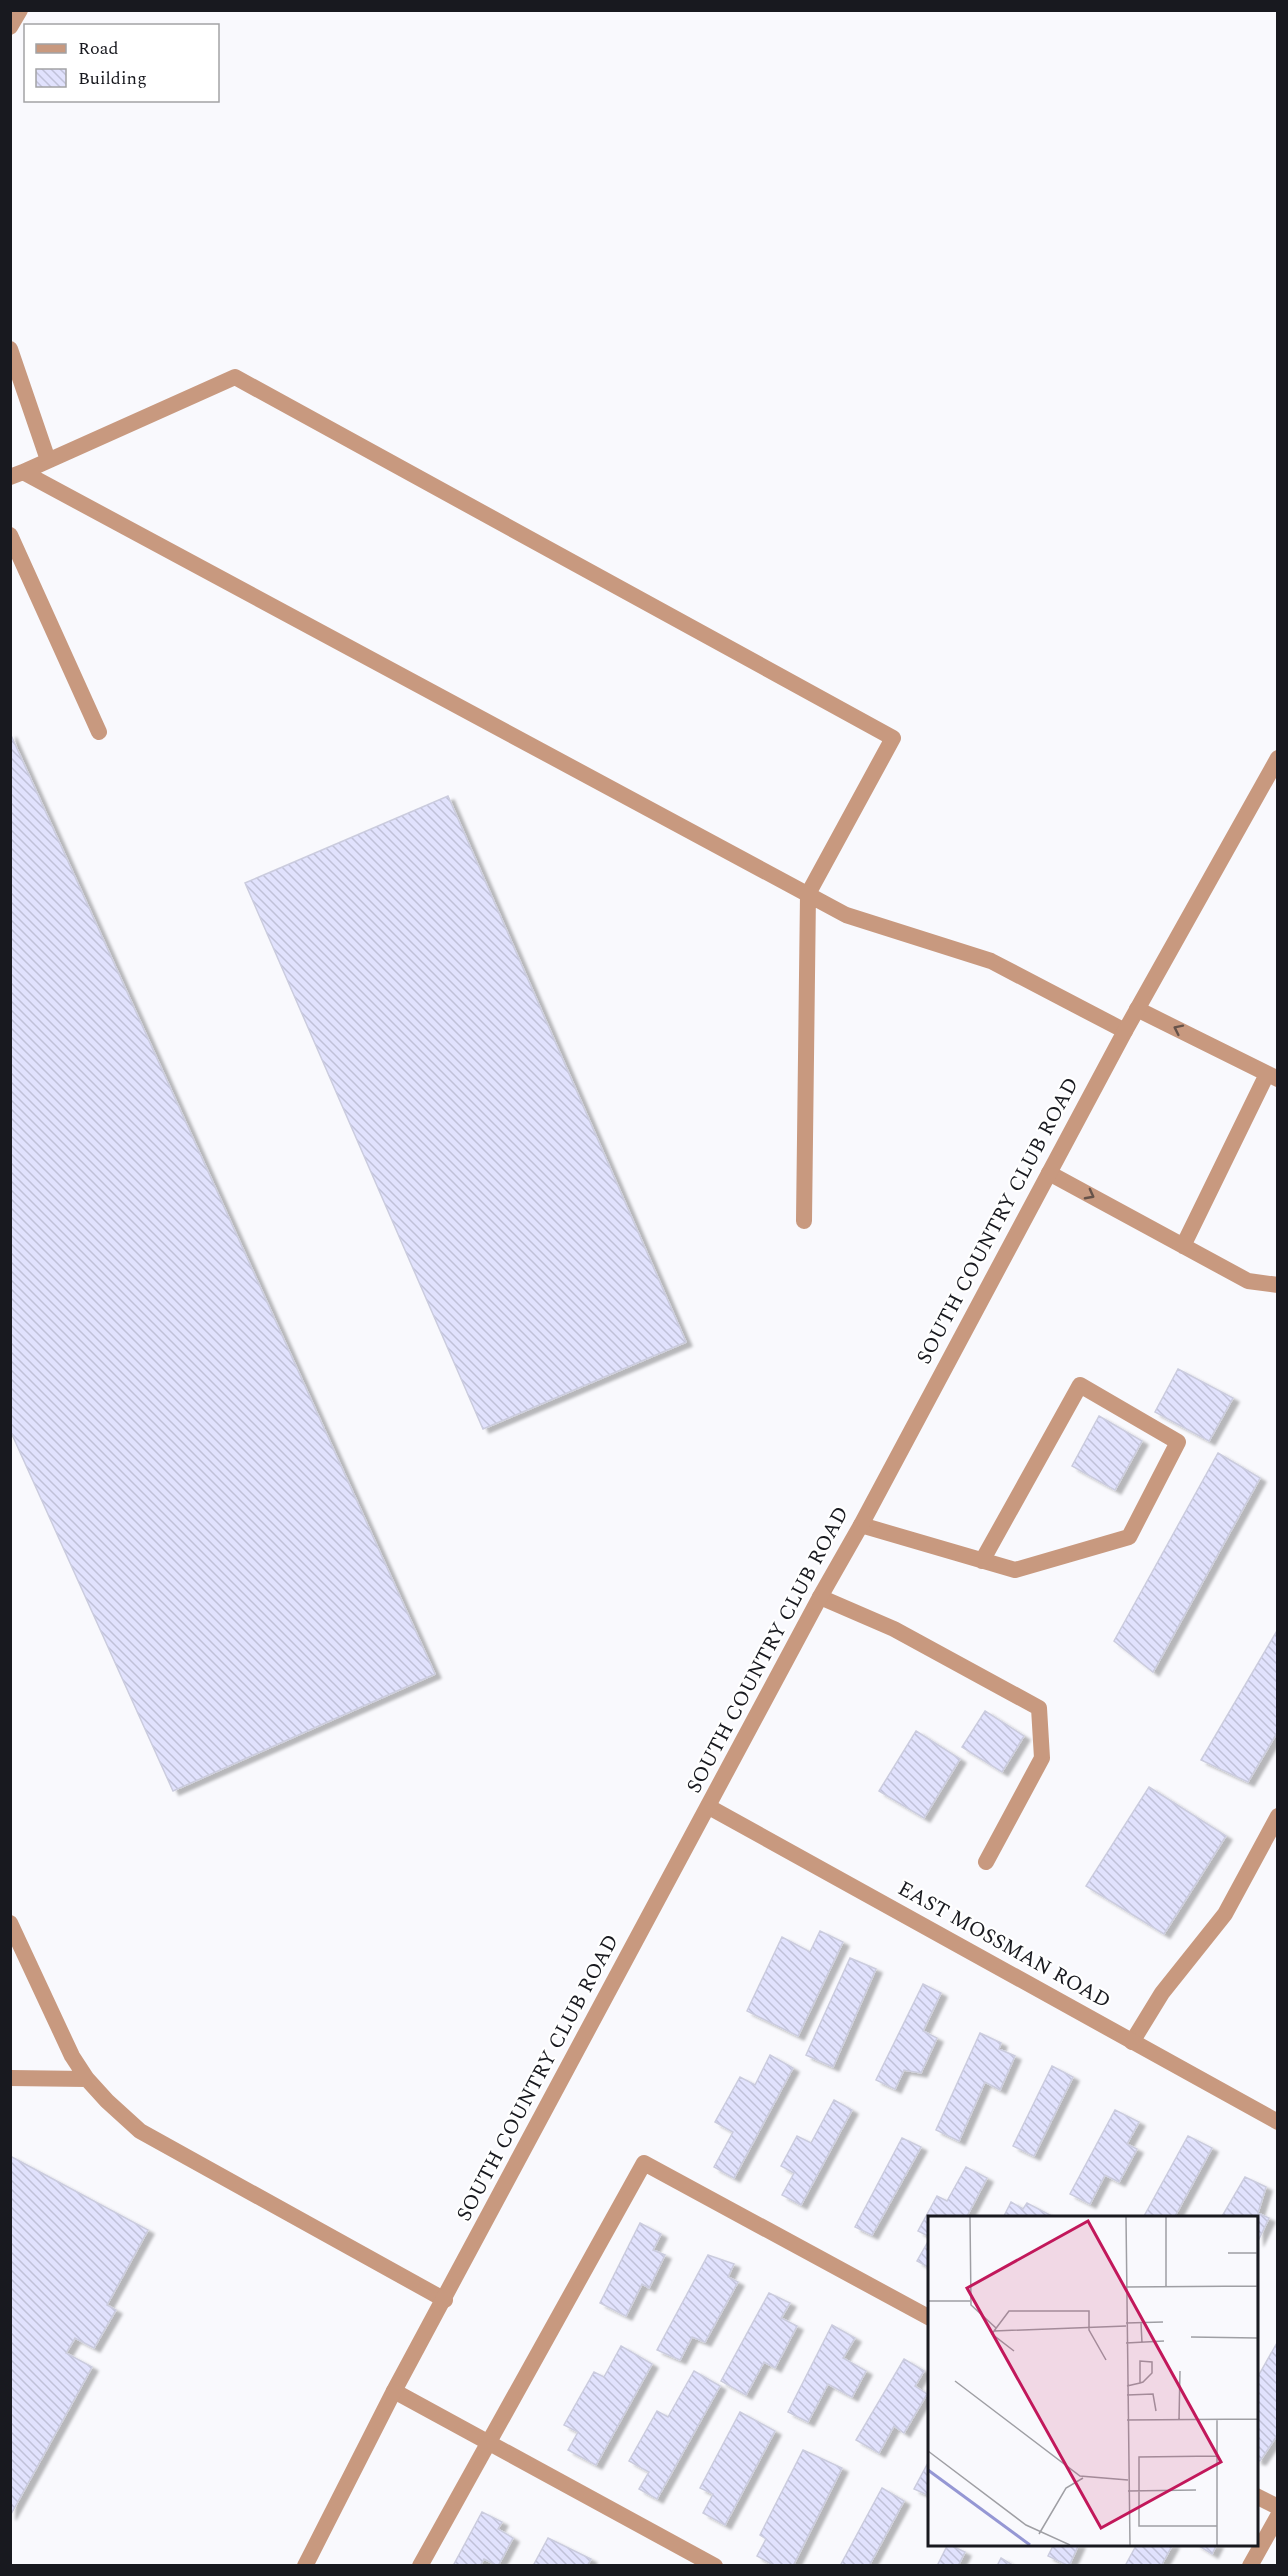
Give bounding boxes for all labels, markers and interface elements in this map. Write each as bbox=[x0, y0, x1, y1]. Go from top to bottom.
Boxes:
legend bbox=[24, 24, 219, 102]
text: Road bbox=[78, 35, 119, 62]
text: Building bbox=[78, 65, 147, 92]
one-way arrow bbox=[1173, 1025, 1184, 1037]
street label: SOUTH COUNTRY CLUB ROAD bbox=[909, 1072, 1087, 1370]
one-way arrow bbox=[1083, 1188, 1094, 1199]
street label: SOUTH COUNTRY CLUB ROAD bbox=[679, 1501, 857, 1799]
street label: EAST MOSSMAN ROAD bbox=[892, 1873, 1116, 2017]
street label: SOUTH COUNTRY CLUB ROAD bbox=[449, 1929, 627, 2227]
inset map bbox=[928, 2216, 1258, 2546]

